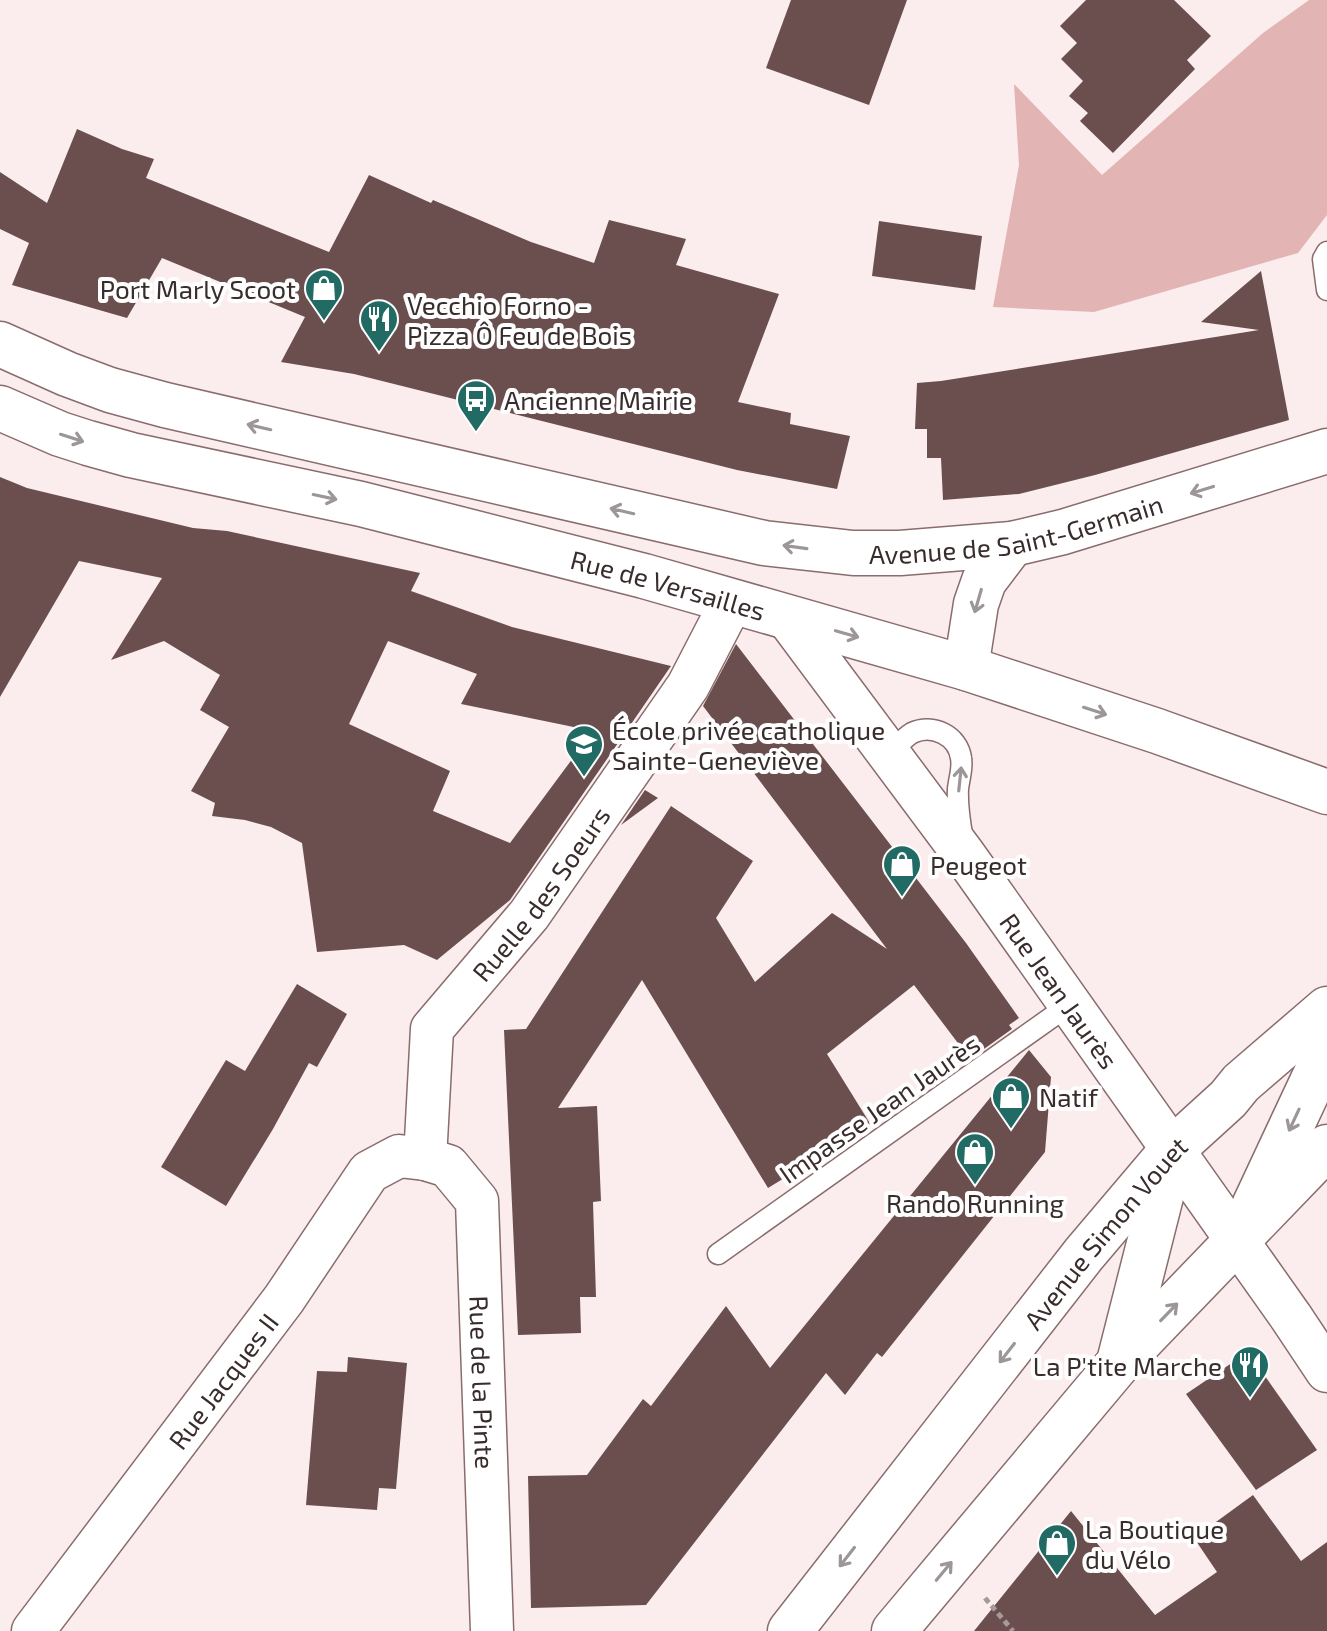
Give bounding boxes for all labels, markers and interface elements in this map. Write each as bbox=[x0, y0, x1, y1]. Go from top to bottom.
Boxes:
shop icon: Port Marly Scoot bbox=[303, 267, 345, 322]
place label: Port Marly Scoot bbox=[100, 273, 296, 304]
place label: Vecchio Forno - Pizza Ô Feu de Bois bbox=[407, 289, 632, 350]
restaurant icon: Vecchio Forno - Pizza Ô Feu de Bois bbox=[358, 298, 400, 353]
bus stop icon: Ancienne Mairie bbox=[455, 378, 497, 433]
place label: Ancienne Mairie bbox=[504, 384, 693, 415]
one-way arrow bbox=[247, 419, 273, 434]
one-way arrow bbox=[59, 432, 84, 446]
one-way arrow bbox=[1189, 483, 1215, 498]
street label: Avenue de Saint-Germain bbox=[869, 487, 1166, 569]
one-way arrow bbox=[312, 490, 337, 505]
one-way arrow bbox=[610, 503, 635, 518]
one-way arrow bbox=[783, 539, 808, 554]
street label: Rue de Versailles bbox=[568, 543, 769, 625]
one-way arrow bbox=[970, 588, 984, 613]
one-way arrow bbox=[834, 627, 860, 642]
one-way arrow bbox=[1083, 704, 1108, 719]
place label: École privée catholique Sainte-Geneviève bbox=[612, 714, 885, 775]
school or university icon: École privée catholique Sainte-Geneviève bbox=[563, 723, 605, 778]
one-way arrow bbox=[952, 766, 967, 792]
street label: Ruelle des Soeurs bbox=[465, 800, 615, 987]
shop icon: Peugeot bbox=[881, 843, 923, 898]
place label: Peugeot bbox=[930, 849, 1027, 880]
street label: Rue Jean Jaurès bbox=[995, 907, 1125, 1074]
street label: Impasse Jean Jaurès bbox=[773, 1027, 985, 1189]
shop icon: Natif bbox=[990, 1075, 1032, 1130]
place label: Natif bbox=[1039, 1081, 1099, 1112]
one-way arrow bbox=[1286, 1108, 1301, 1132]
street label: Avenue Simon Vouet bbox=[1016, 1129, 1193, 1335]
shop icon: Rando Running bbox=[954, 1131, 996, 1186]
place label: Rando Running bbox=[886, 1187, 1064, 1218]
street label: Rue de la Pinte bbox=[465, 1295, 502, 1470]
one-way arrow bbox=[1159, 1303, 1178, 1322]
street label: Rue Jacques II bbox=[161, 1307, 284, 1455]
one-way arrow bbox=[999, 1341, 1016, 1363]
restaurant icon: La P'tite Marche bbox=[1229, 1344, 1271, 1399]
place label: La P'tite Marche bbox=[1033, 1350, 1222, 1381]
place label: La Boutique du Vélo bbox=[1085, 1513, 1224, 1574]
shop icon: La Boutique du Vélo bbox=[1036, 1522, 1078, 1577]
one-way arrow bbox=[839, 1546, 856, 1567]
one-way arrow bbox=[935, 1561, 953, 1582]

